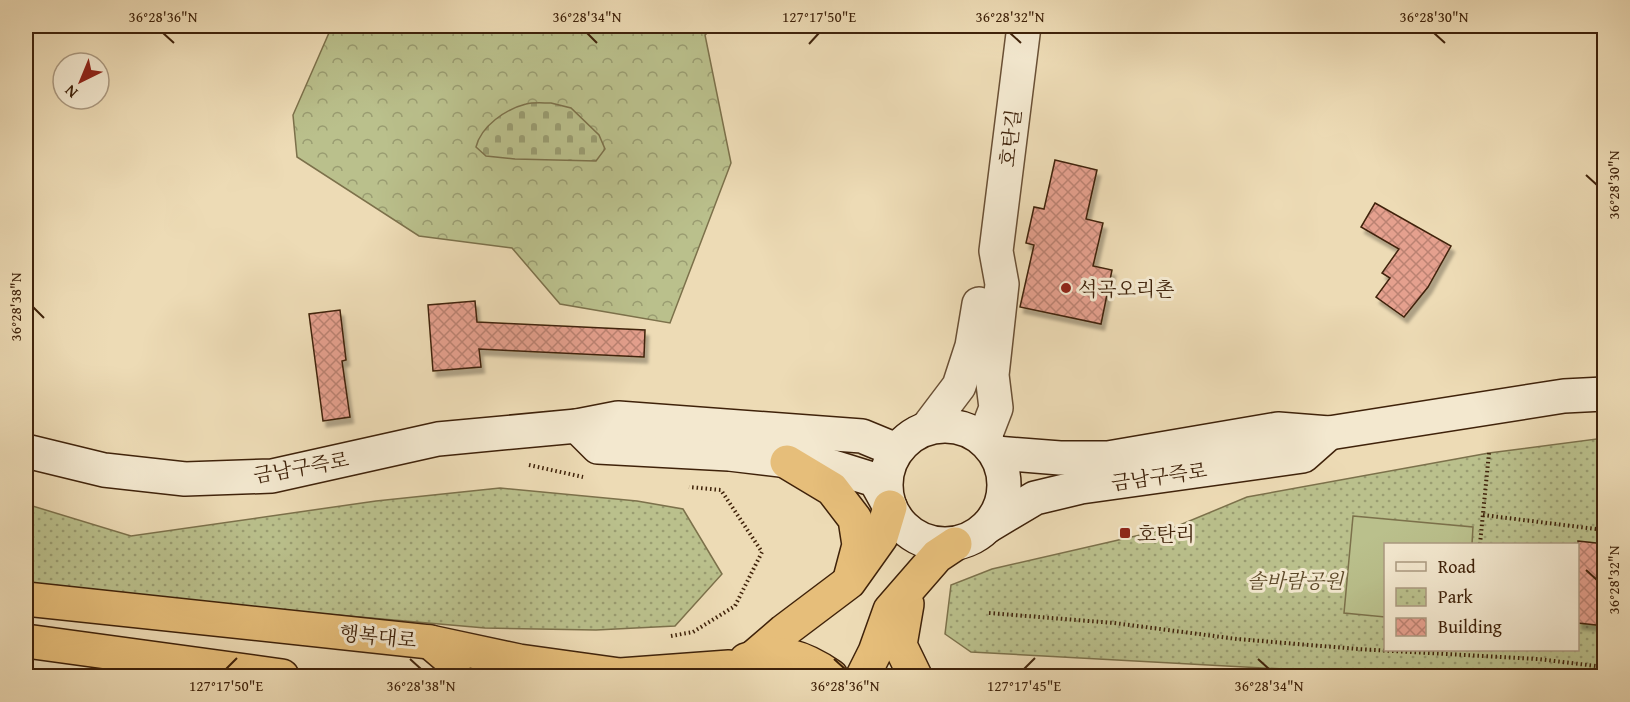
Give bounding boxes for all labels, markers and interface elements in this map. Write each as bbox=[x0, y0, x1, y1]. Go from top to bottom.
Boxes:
text: 36°28'36"N bbox=[129, 6, 198, 27]
text: 36°28'34"N bbox=[553, 6, 622, 27]
text: 127°17'50"E bbox=[782, 6, 856, 27]
text: 36°28'32"N bbox=[976, 6, 1045, 27]
text: 36°28'30"N bbox=[1400, 6, 1469, 27]
north arrow bbox=[51, 51, 111, 111]
text: N bbox=[58, 79, 83, 104]
street label: 호탄길 bbox=[992, 107, 1028, 169]
text: 36°28'30"N bbox=[1603, 150, 1624, 219]
text: 36°28'38"N bbox=[5, 272, 26, 341]
place label: 석곡오리촌 bbox=[1078, 274, 1175, 303]
marker: 석곡오리촌 bbox=[1059, 281, 1073, 295]
street label: 금남구즉로 bbox=[251, 444, 351, 490]
street label: 금남구즉로 bbox=[1109, 455, 1209, 497]
place label: 호탄리 bbox=[1137, 519, 1195, 548]
marker: 호탄리 bbox=[1118, 526, 1132, 540]
legend bbox=[1384, 543, 1579, 651]
text: 36°28'32"N bbox=[1603, 545, 1624, 614]
text: Road bbox=[1438, 553, 1476, 580]
park label: 솔바람공원 bbox=[1247, 566, 1345, 595]
text: Park bbox=[1438, 583, 1474, 610]
text: Building bbox=[1438, 613, 1502, 640]
street label: 행복대로 bbox=[338, 618, 418, 654]
text: 127°17'50"E bbox=[189, 675, 263, 696]
text: 36°28'38"N bbox=[387, 675, 456, 696]
text: 36°28'36"N bbox=[811, 675, 880, 696]
text: 127°17'45"E bbox=[987, 675, 1061, 696]
text: 36°28'34"N bbox=[1235, 675, 1304, 696]

